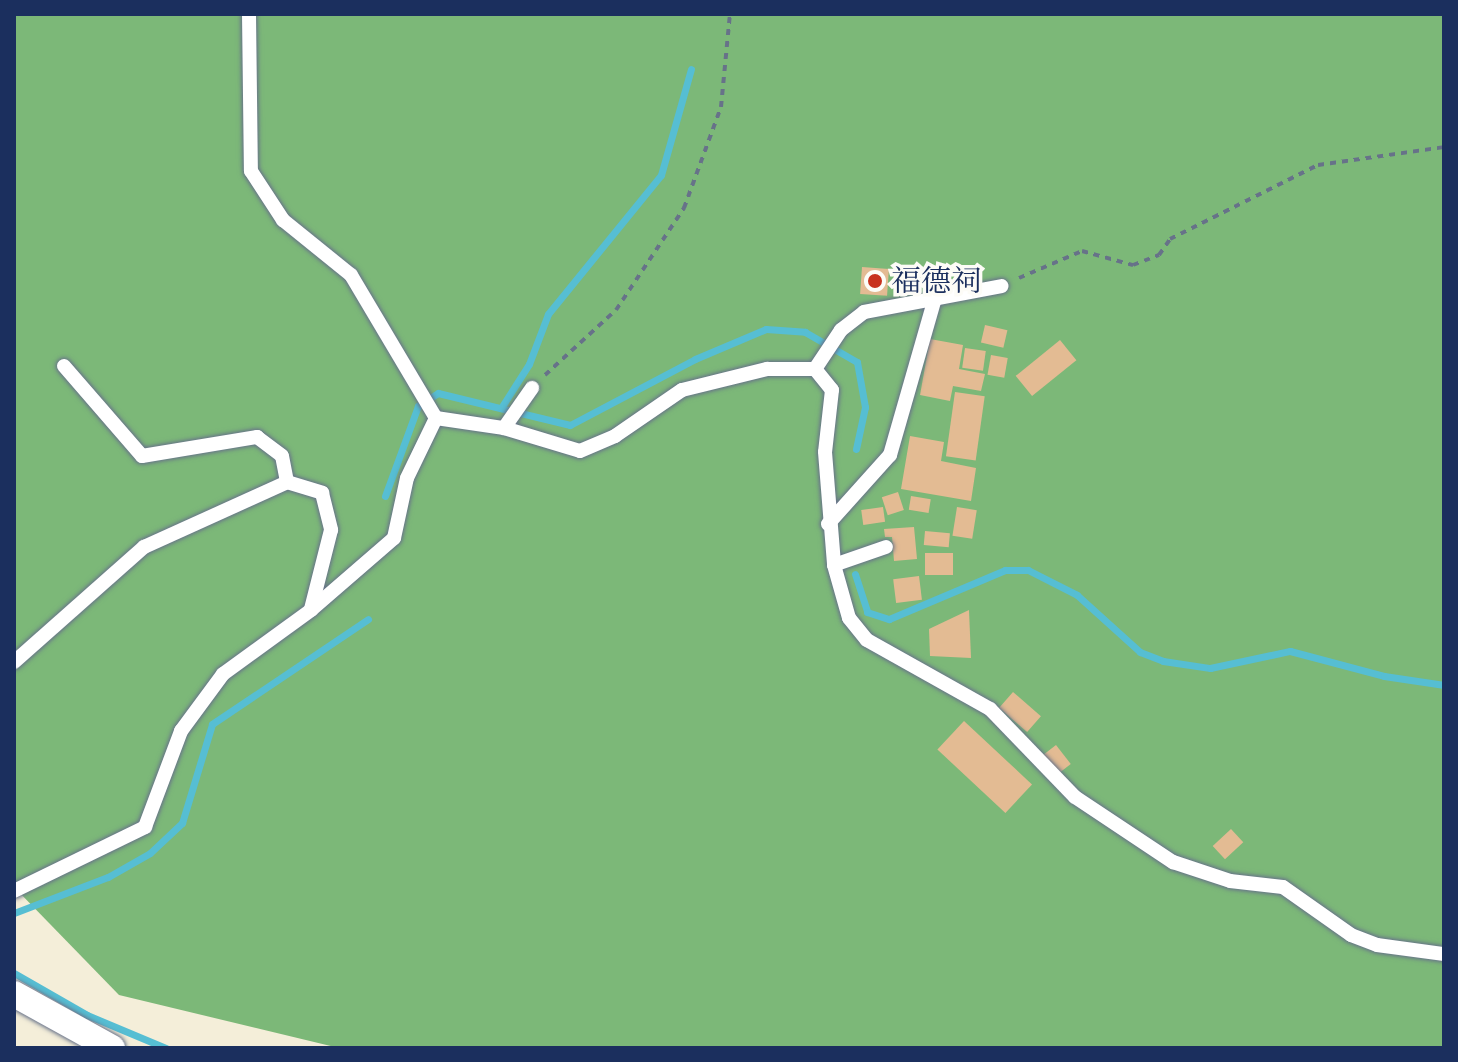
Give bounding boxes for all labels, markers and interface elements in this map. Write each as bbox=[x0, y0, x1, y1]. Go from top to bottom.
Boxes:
place label: 福德祠 bbox=[891, 263, 981, 299]
marker: 福德祠 bbox=[866, 272, 884, 290]

